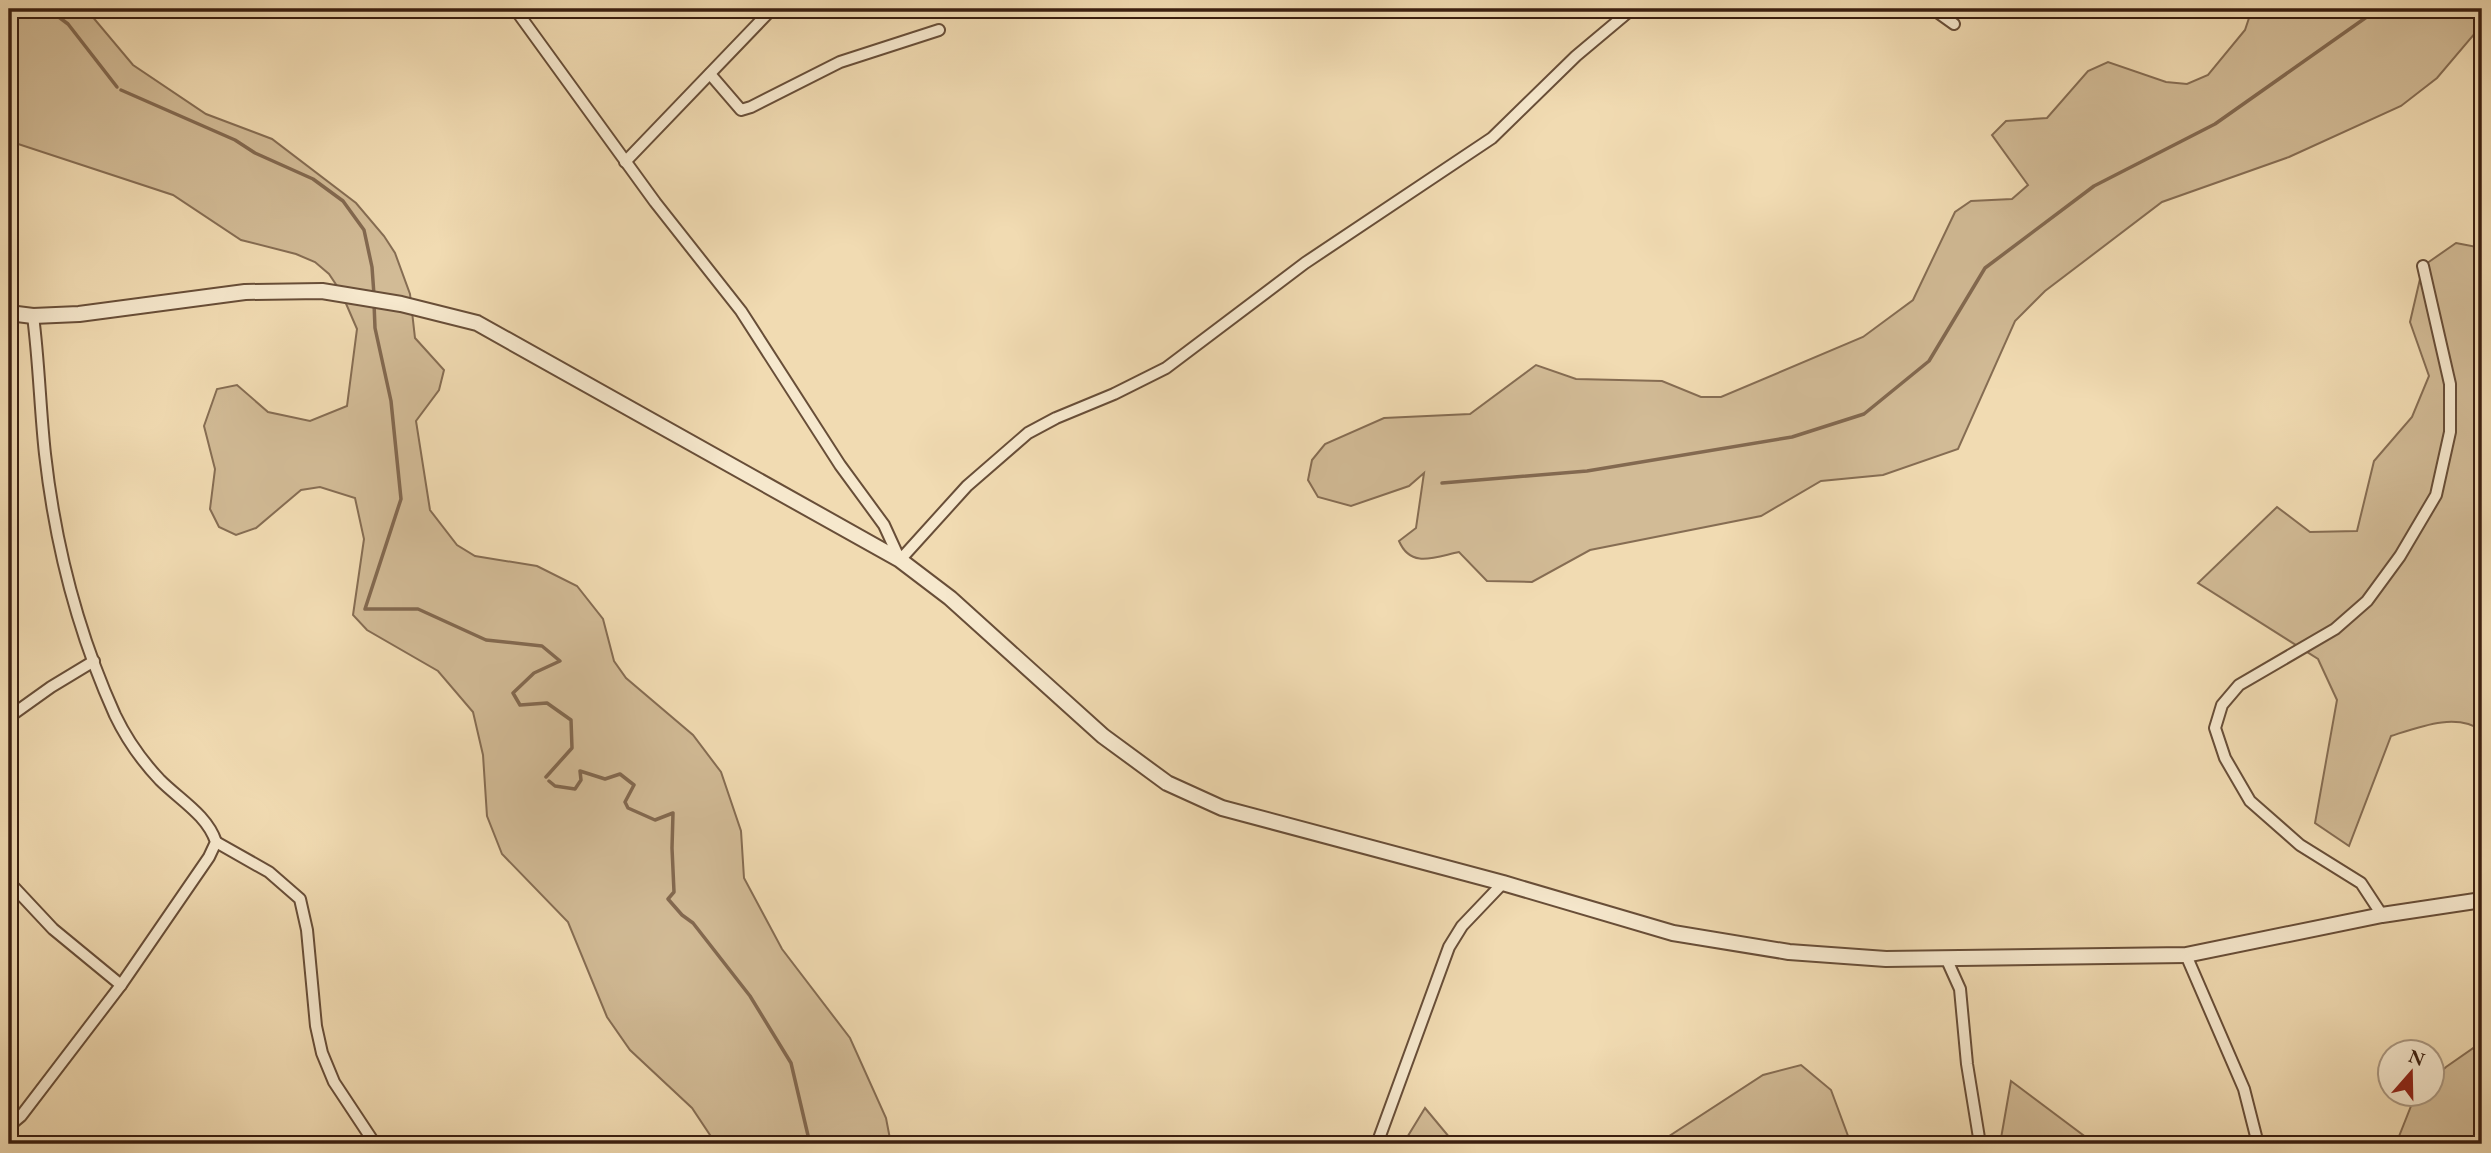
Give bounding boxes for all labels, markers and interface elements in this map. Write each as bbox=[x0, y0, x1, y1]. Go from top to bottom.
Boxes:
north arrow bbox=[2376, 1038, 2446, 1108]
text: N bbox=[2405, 1043, 2429, 1072]

